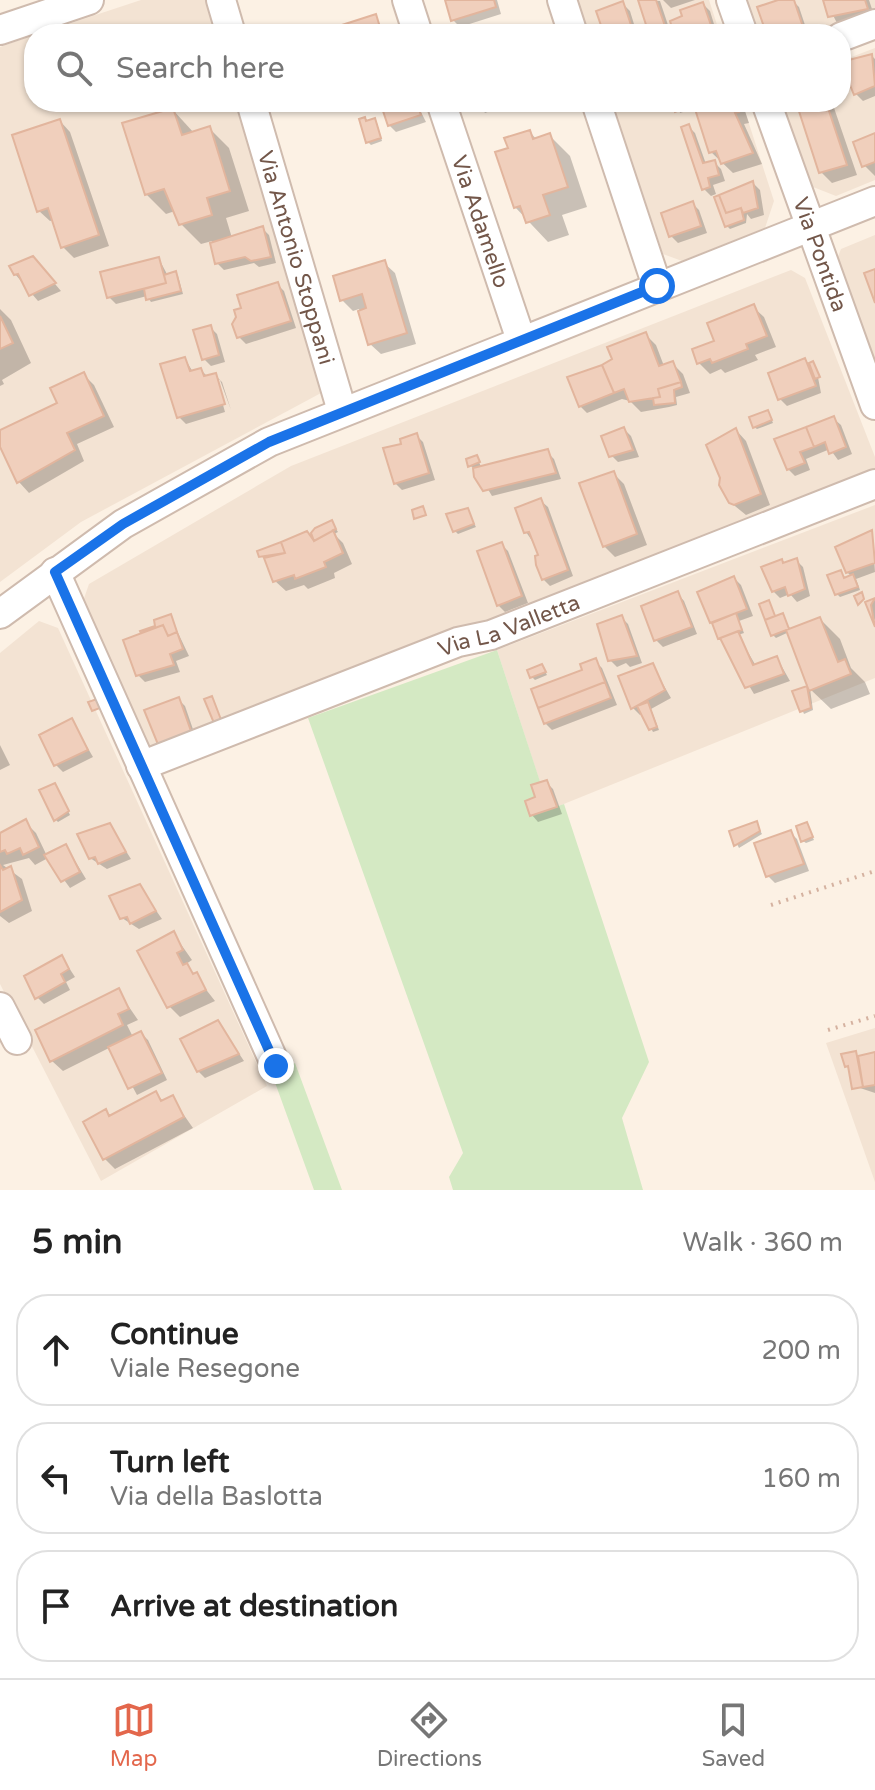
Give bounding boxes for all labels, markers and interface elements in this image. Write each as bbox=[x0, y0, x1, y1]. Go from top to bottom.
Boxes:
search box bbox=[24, 24, 851, 112]
icon: search bbox=[52, 46, 96, 90]
text: Search here bbox=[116, 50, 285, 87]
street label: Via Antonio Stoppani bbox=[252, 148, 340, 368]
street label: Via Adamello bbox=[446, 152, 515, 291]
street label: Via Pontida bbox=[787, 194, 852, 316]
route start bbox=[639, 268, 675, 304]
street label: Via La Valletta bbox=[434, 589, 584, 663]
route end bbox=[258, 1048, 294, 1084]
text: 5 min bbox=[32, 1222, 123, 1263]
text: Walk · 360 m bbox=[683, 1227, 843, 1258]
text: Continue bbox=[110, 1316, 239, 1353]
icon: ahead bbox=[34, 1328, 78, 1372]
text: 200 m bbox=[761, 1335, 841, 1366]
text: Viale Resegone bbox=[110, 1353, 300, 1384]
text: Turn left bbox=[110, 1444, 229, 1481]
icon: left bbox=[34, 1456, 78, 1500]
text: 160 m bbox=[761, 1463, 841, 1494]
text: Via della Baslotta bbox=[110, 1481, 323, 1512]
icon: arrive bbox=[34, 1584, 78, 1628]
text: Arrive at destination bbox=[110, 1588, 398, 1625]
tab: Map bbox=[110, 1698, 157, 1772]
tab: Directions bbox=[377, 1698, 482, 1772]
tab: Saved bbox=[702, 1698, 765, 1772]

